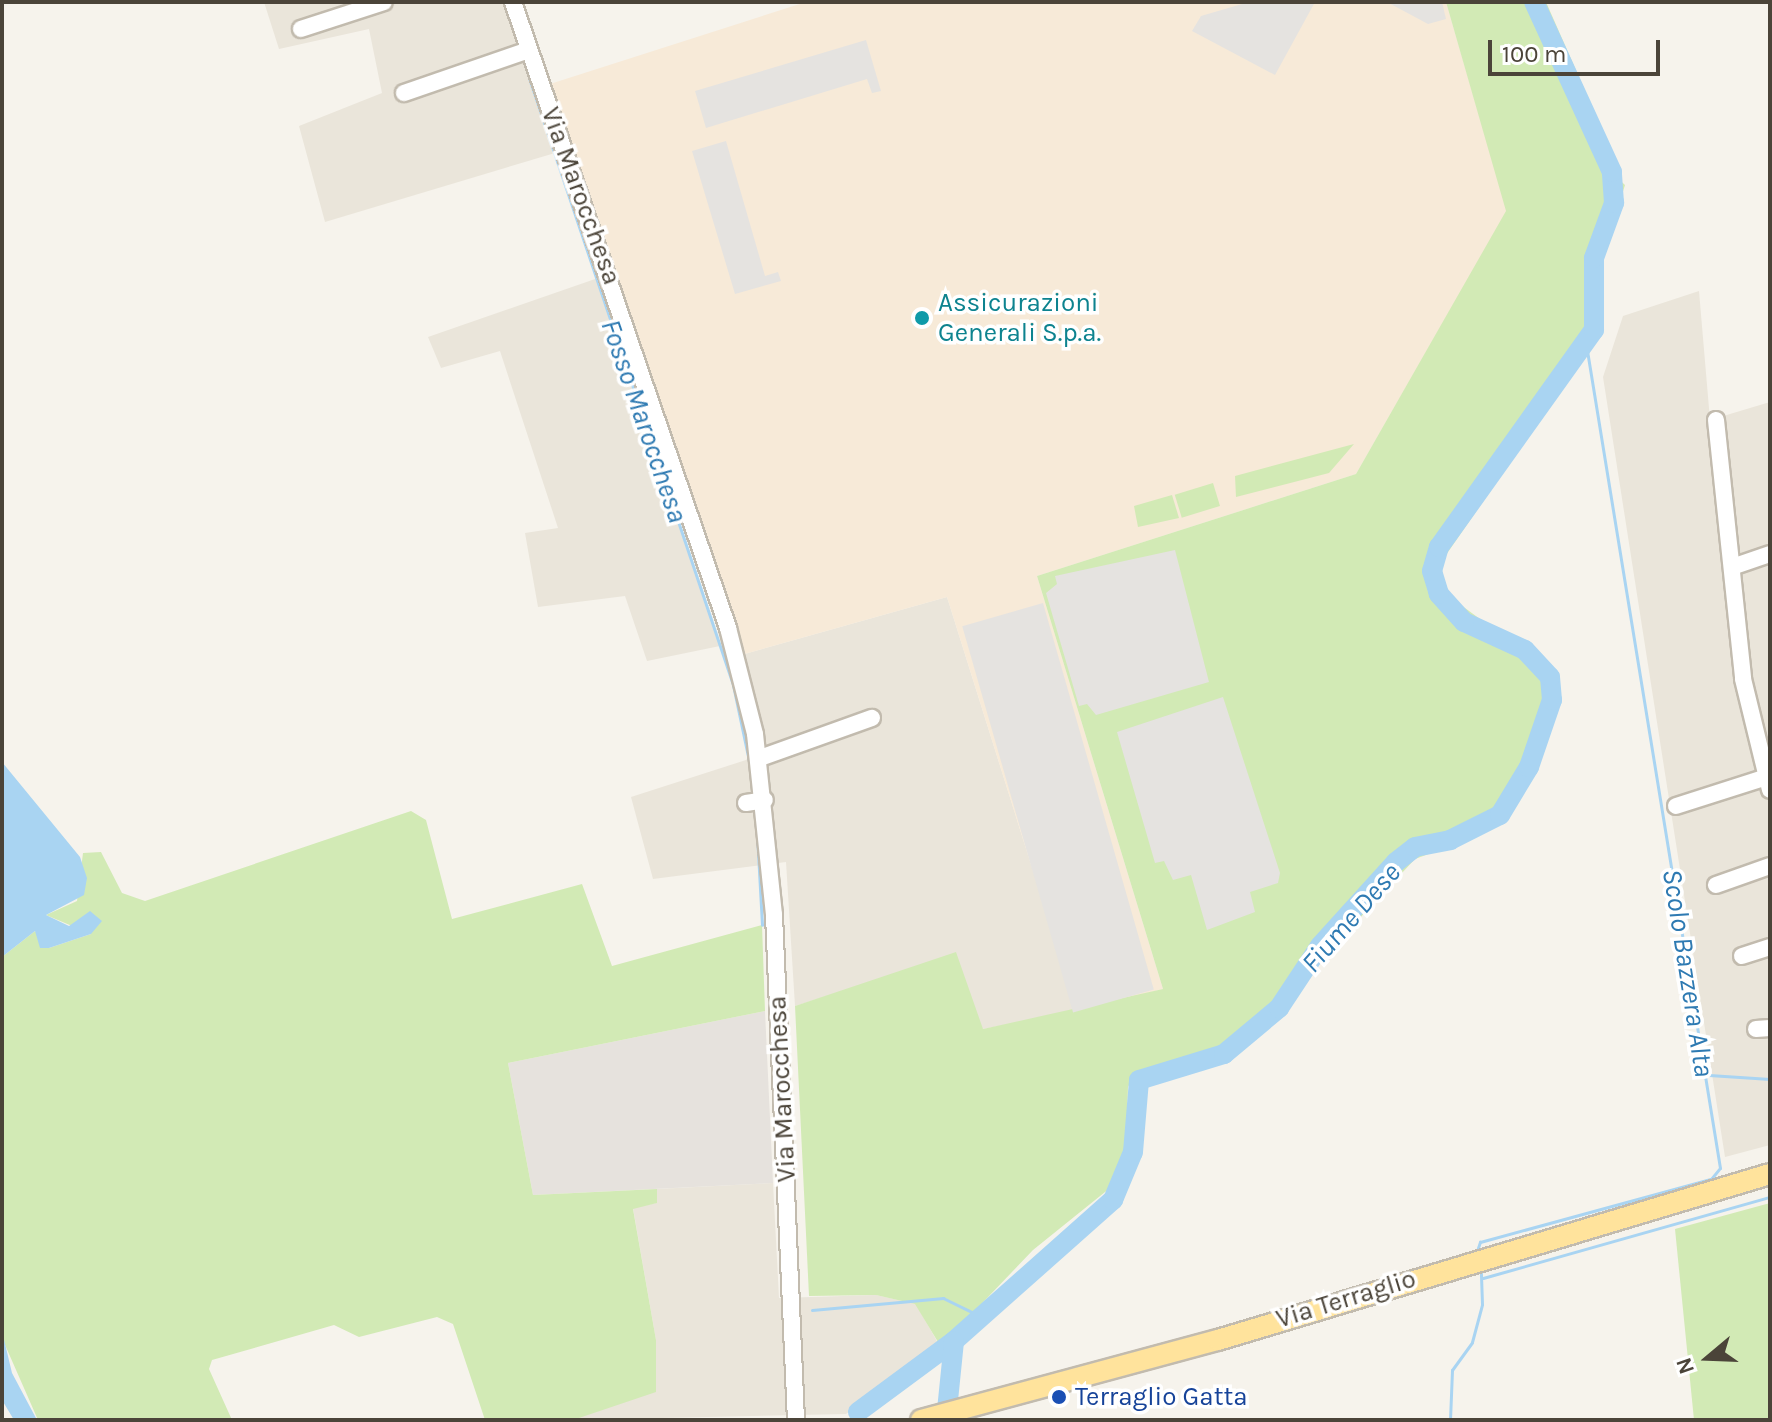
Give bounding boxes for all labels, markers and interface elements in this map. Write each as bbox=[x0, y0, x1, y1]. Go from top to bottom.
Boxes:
scale bar bbox=[1492, 24, 1664, 74]
text: 100 m bbox=[1502, 40, 1567, 68]
street label: Via Marocchesa bbox=[534, 103, 628, 289]
place label: Assicurazioni Generali S.p.a. bbox=[938, 287, 1101, 348]
marker: Assicurazioni Generali S.p.a. bbox=[913, 309, 931, 327]
water label: Fosso Marocchesa bbox=[593, 315, 695, 527]
water label: Fiume Dese bbox=[1294, 856, 1408, 980]
water label: Scolo Bazzera Alta bbox=[1655, 867, 1721, 1079]
street label: Via Marocchesa bbox=[762, 995, 802, 1183]
street label: Via Terraglio bbox=[1272, 1263, 1420, 1335]
north arrow bbox=[1668, 1318, 1748, 1398]
text: N bbox=[1670, 1354, 1700, 1378]
place label: Terraglio Gatta bbox=[1075, 1381, 1248, 1413]
marker: Terraglio Gatta bbox=[1050, 1388, 1068, 1406]

